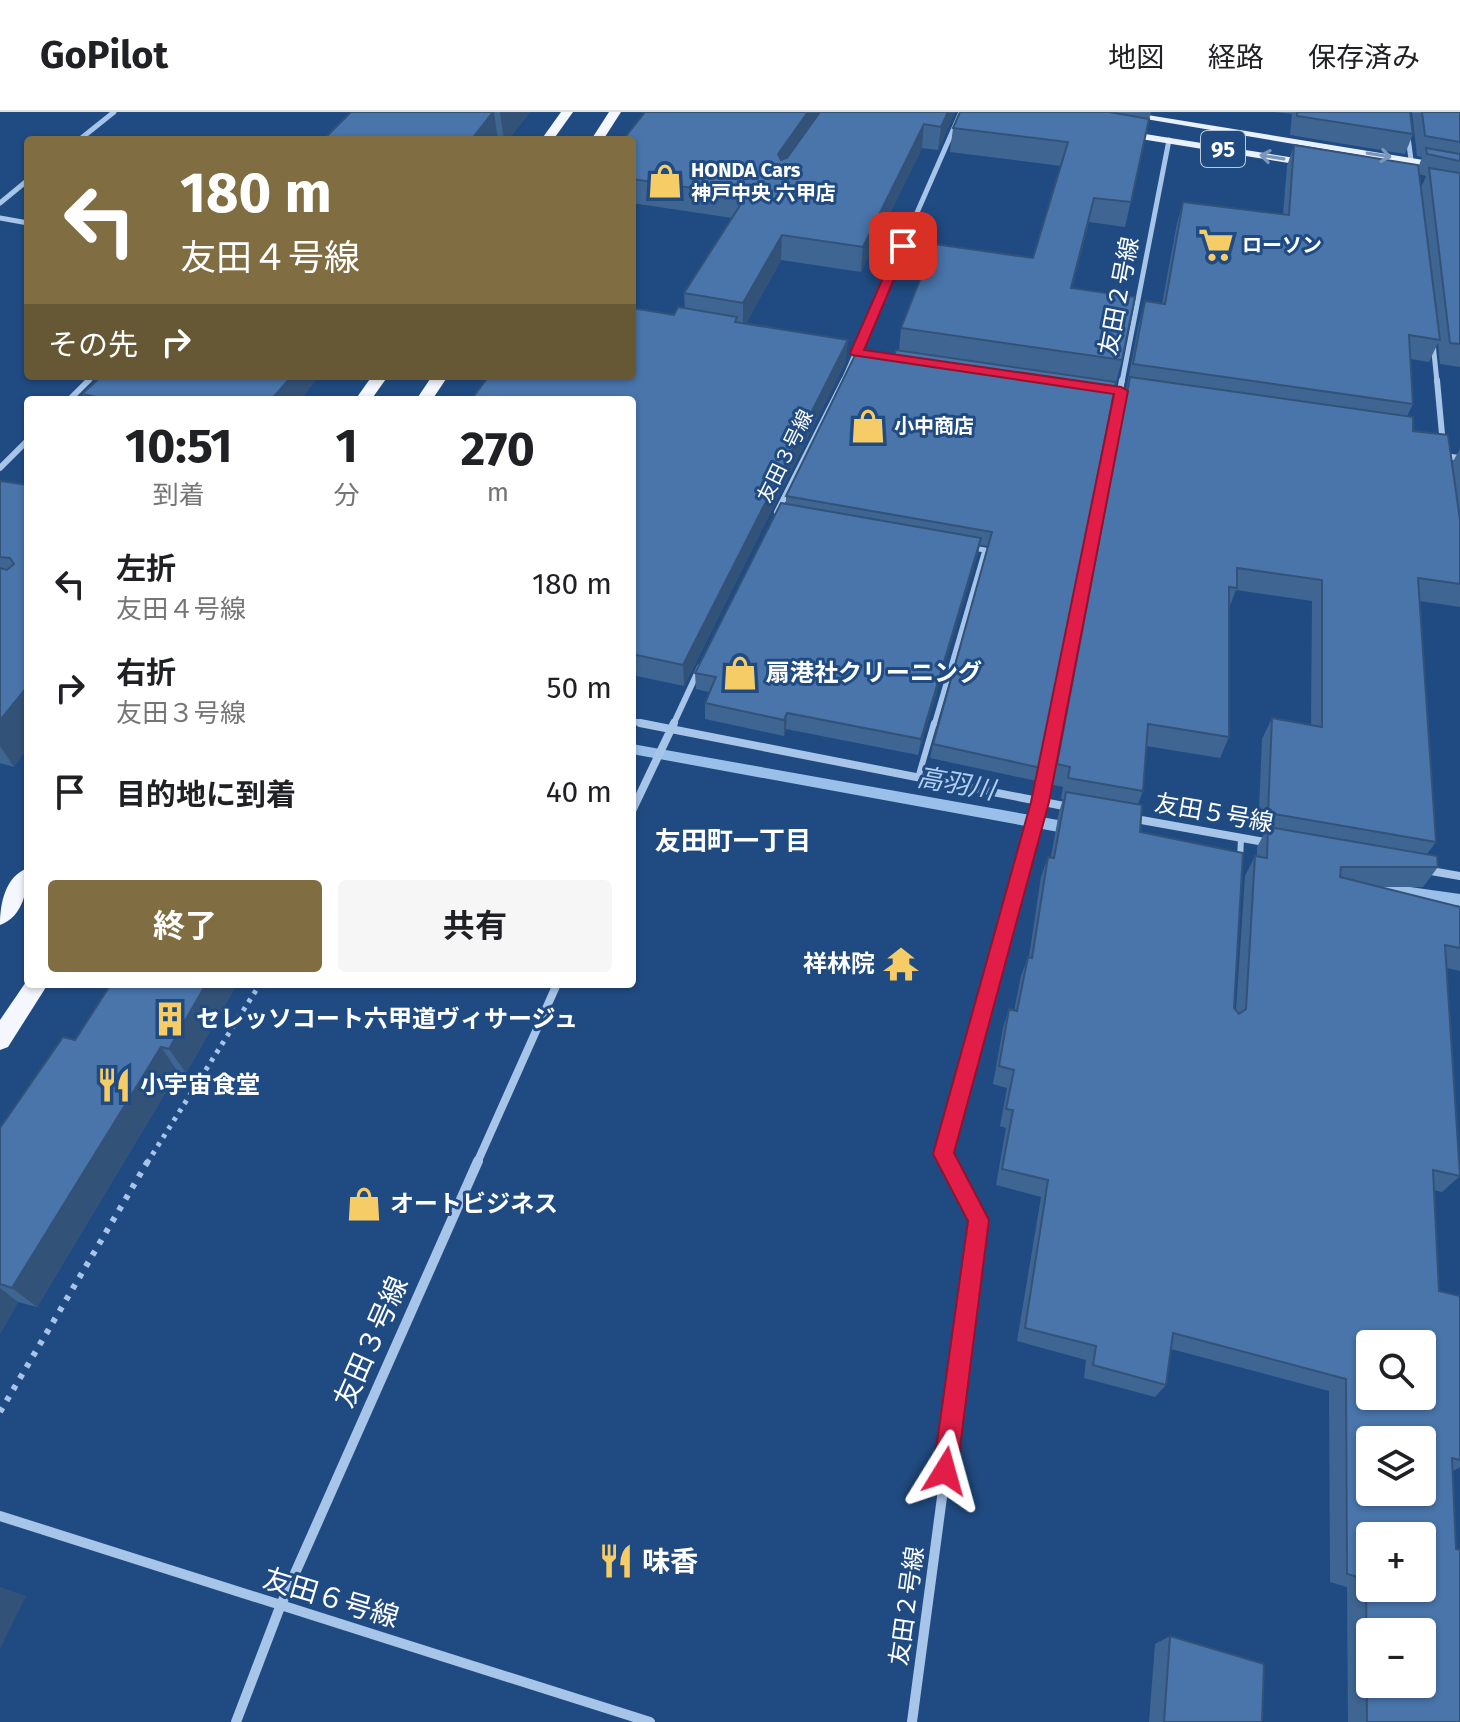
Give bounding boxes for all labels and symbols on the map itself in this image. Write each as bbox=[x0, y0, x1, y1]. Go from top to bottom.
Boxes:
road number: 95 bbox=[1201, 131, 1245, 167]
one-way arrow bbox=[1366, 148, 1391, 163]
one-way arrow bbox=[1260, 149, 1286, 164]
place label: HONDA Cars 神戸中央 六甲店 bbox=[691, 158, 836, 205]
shop icon: HONDA Cars 神戸中央 六甲店 bbox=[646, 162, 684, 200]
pin bbox=[869, 212, 937, 280]
supermarket icon: ローソン bbox=[1197, 226, 1235, 264]
place label: ローソン bbox=[1242, 233, 1322, 257]
street label: 友田２号線 bbox=[1094, 234, 1144, 358]
street label: 友田３号線 bbox=[752, 406, 818, 506]
shop icon: 小中商店 bbox=[849, 407, 887, 445]
place label: 小中商店 bbox=[894, 414, 974, 438]
shop icon: 扇港社クリーニング bbox=[721, 654, 759, 692]
place label: 扇港社クリーニング bbox=[766, 659, 982, 687]
water label: 高羽川 bbox=[915, 762, 1000, 807]
street label: 友田５号線 bbox=[1152, 789, 1276, 837]
district label: 友田町一丁目 bbox=[655, 826, 811, 857]
temple icon: 祥林院 bbox=[882, 945, 920, 983]
place label: 祥林院 bbox=[803, 950, 875, 978]
building icon: セレッソコート六甲道ヴィサージュ bbox=[151, 1000, 189, 1038]
place label: セレッソコート六甲道ヴィサージュ bbox=[196, 1005, 578, 1033]
restaurant icon: 小宇宙食堂 bbox=[95, 1066, 133, 1104]
place label: 小宇宙食堂 bbox=[140, 1071, 260, 1099]
shop icon: オートビジネス bbox=[345, 1185, 383, 1223]
place label: オートビジネス bbox=[390, 1190, 558, 1218]
street label: 友田３号線 bbox=[327, 1271, 415, 1413]
position arrow bbox=[903, 1429, 987, 1513]
restaurant icon: 味香 bbox=[597, 1542, 635, 1580]
place label: 味香 bbox=[642, 1545, 698, 1578]
street label: 友田２号線 bbox=[885, 1545, 929, 1667]
street label: 友田６号線 bbox=[259, 1562, 403, 1634]

